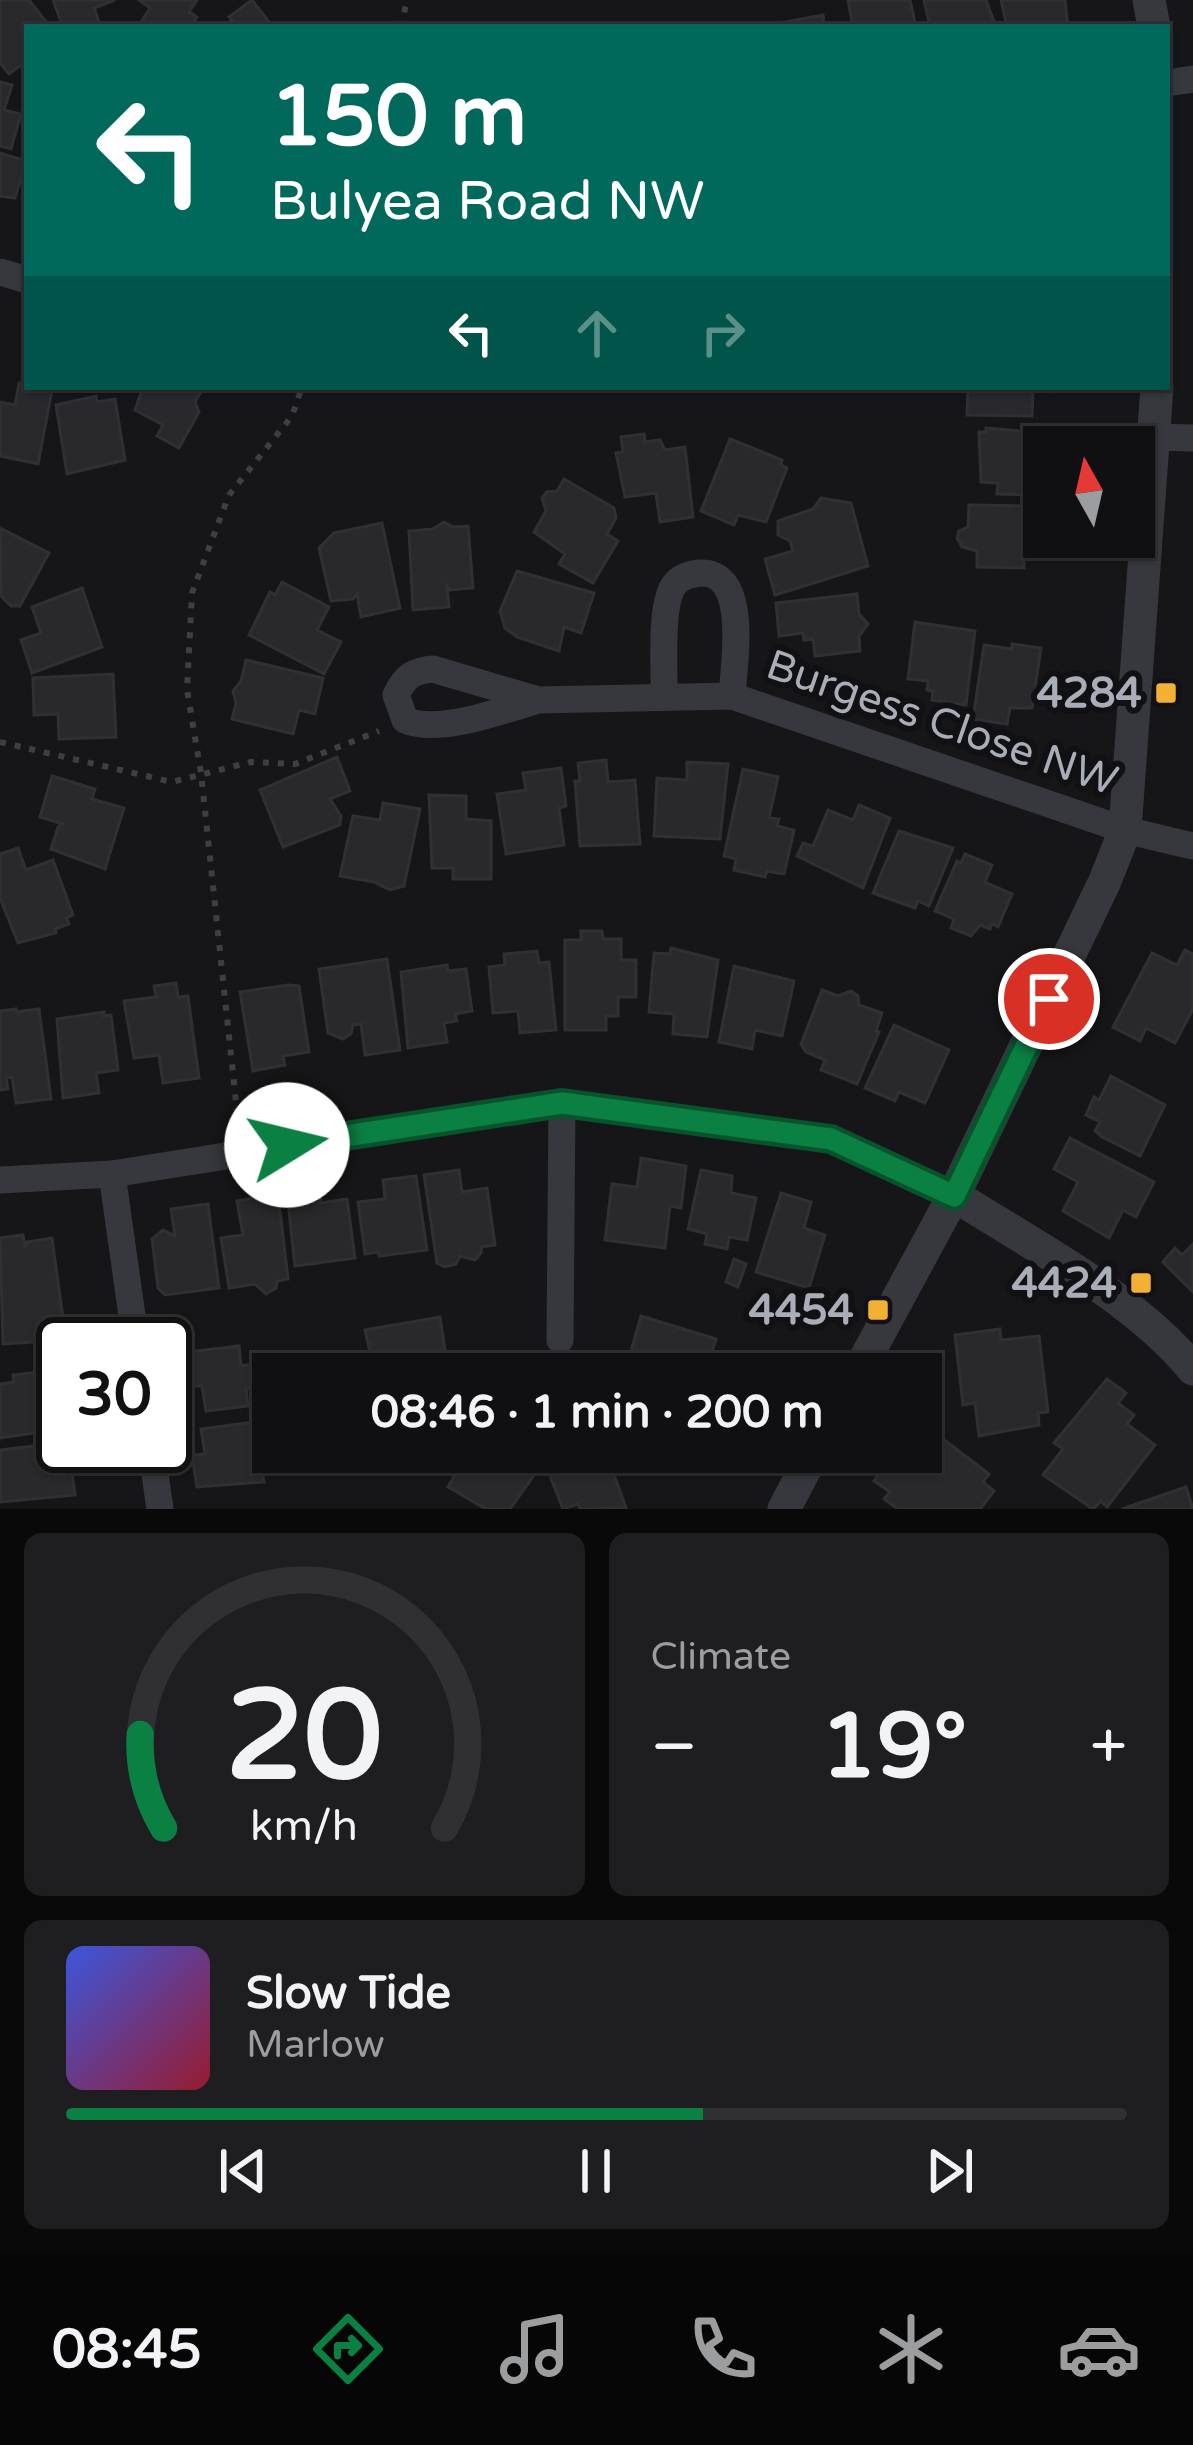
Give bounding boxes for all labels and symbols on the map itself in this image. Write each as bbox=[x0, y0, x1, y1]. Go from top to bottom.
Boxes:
north arrow bbox=[1023, 426, 1155, 558]
street label: Burgess Close NW bbox=[760, 639, 1124, 807]
place label: 4284 bbox=[1036, 668, 1142, 719]
marker: 4284 bbox=[1153, 680, 1179, 706]
pin bbox=[998, 948, 1100, 1050]
position arrow bbox=[224, 1082, 350, 1208]
place label: 4424 bbox=[1011, 1258, 1117, 1309]
marker: 4424 bbox=[1128, 1270, 1154, 1296]
place label: 4454 bbox=[748, 1285, 854, 1336]
marker: 4454 bbox=[865, 1297, 891, 1323]
speed limit sign: 30 bbox=[36, 1317, 192, 1473]

